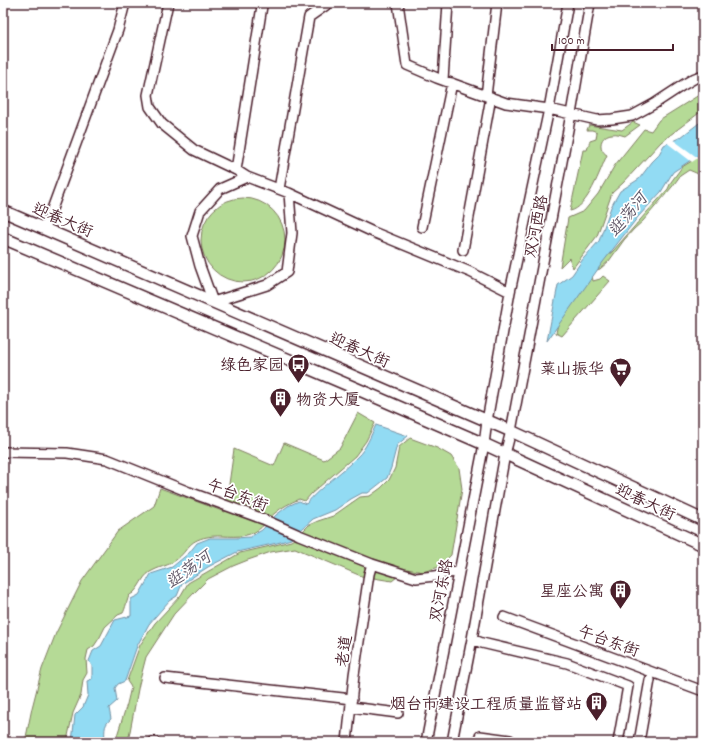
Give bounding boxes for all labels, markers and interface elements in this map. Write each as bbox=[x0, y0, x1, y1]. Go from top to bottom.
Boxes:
scale bar bbox=[552, 26, 673, 52]
text: 100 m bbox=[558, 33, 585, 50]
water label: 逛荡河 bbox=[604, 186, 657, 243]
street label: 双河西路 bbox=[520, 193, 555, 260]
street label: 迎春大街 bbox=[28, 198, 96, 244]
street label: 迎春大街 bbox=[325, 328, 393, 375]
bus stop icon: 绿色家园 bbox=[286, 351, 312, 384]
place label: 绿色家园 bbox=[220, 355, 284, 378]
supermarket icon: 莱山振华 bbox=[607, 355, 633, 388]
place label: 莱山振华 bbox=[540, 359, 604, 382]
building icon: 物资大厦 bbox=[267, 386, 293, 419]
place label: 物资大厦 bbox=[296, 390, 360, 413]
street label: 午台东街 bbox=[203, 474, 271, 519]
street label: 迎春大街 bbox=[611, 479, 679, 527]
water label: 逛荡河 bbox=[162, 545, 220, 596]
street label: 双河东路 bbox=[425, 557, 460, 624]
building icon: 星座公寓 bbox=[607, 577, 633, 610]
place label: 星座公寓 bbox=[540, 581, 604, 604]
street label: 午台东街 bbox=[574, 621, 642, 664]
street label: 老道 bbox=[332, 634, 359, 669]
building icon: 烟台市建设工程质量监督站 bbox=[584, 690, 610, 723]
place label: 烟台市建设工程质量监督站 bbox=[390, 694, 582, 717]

